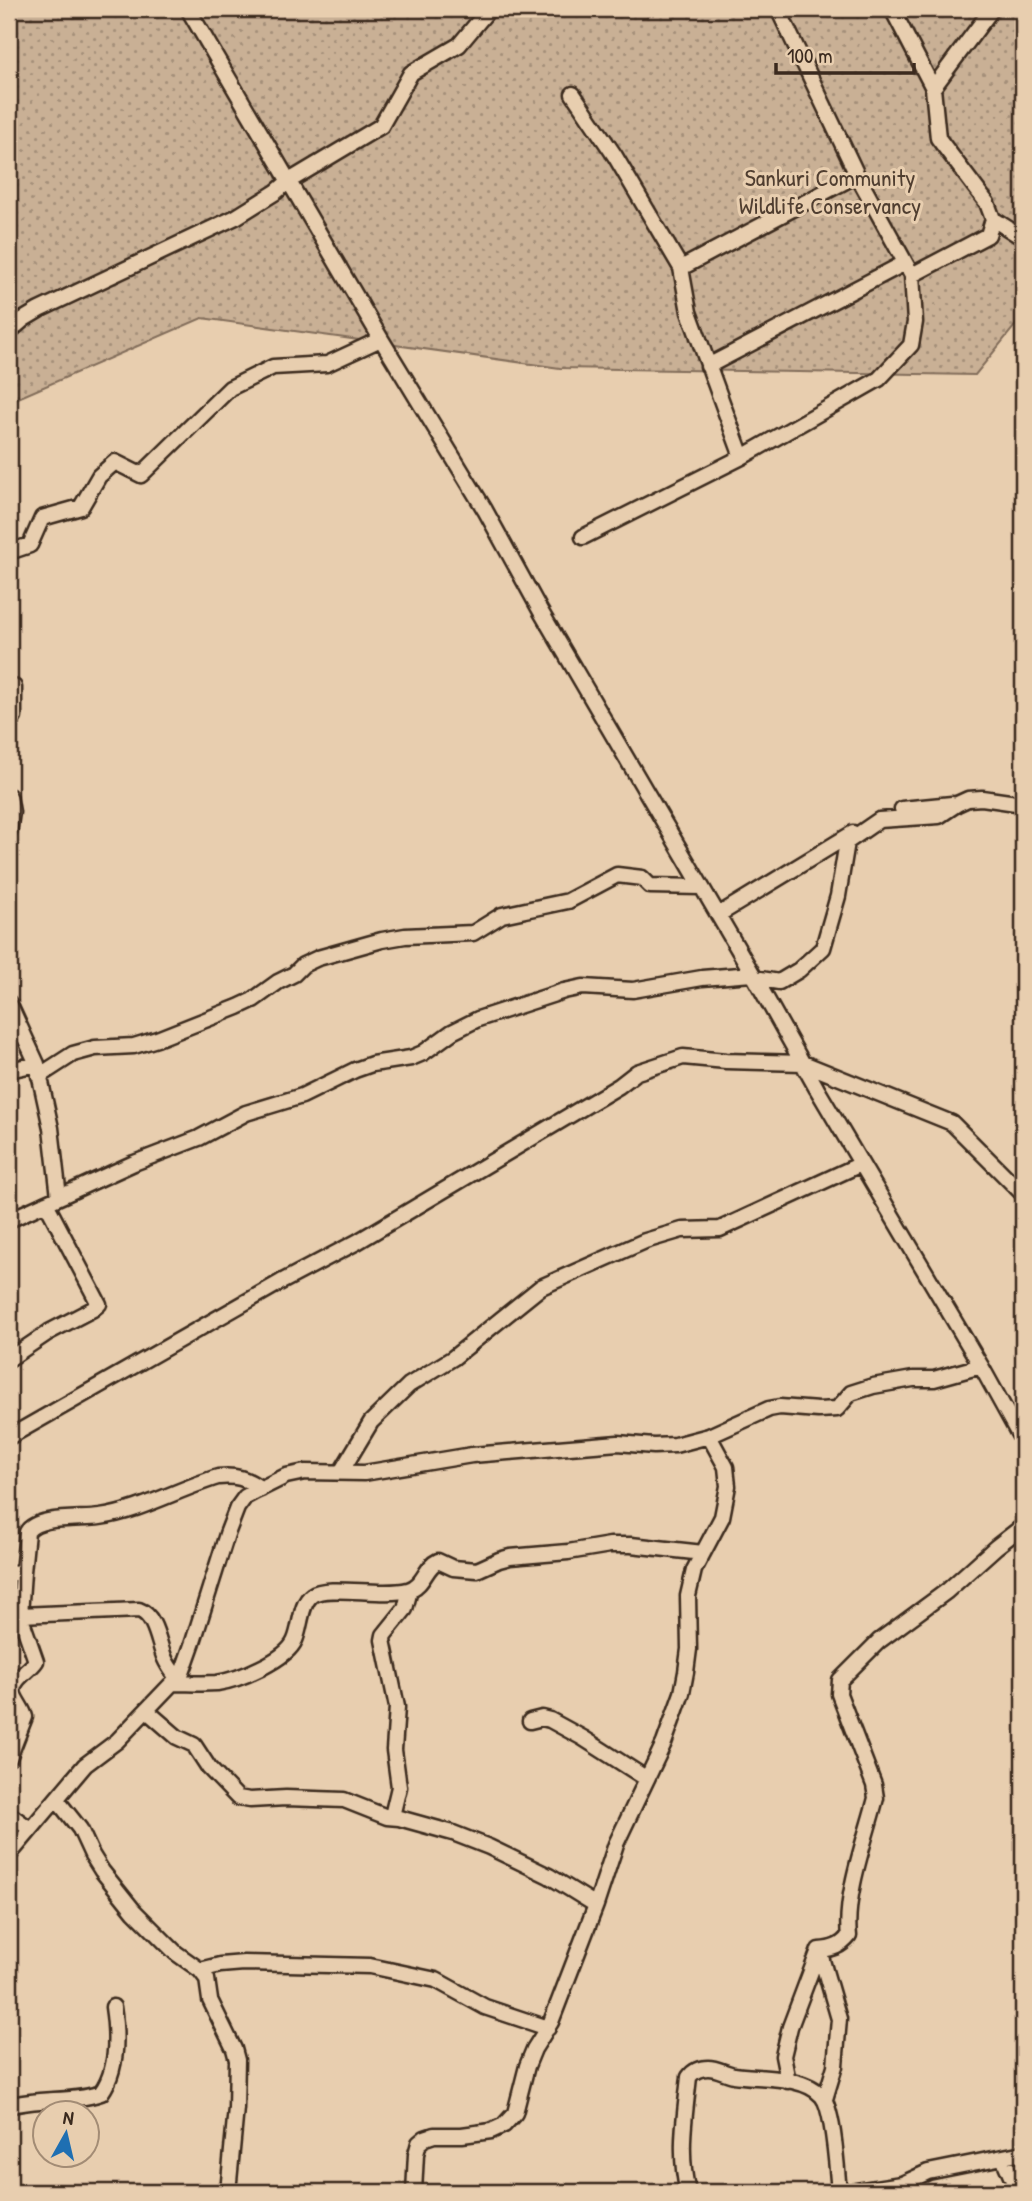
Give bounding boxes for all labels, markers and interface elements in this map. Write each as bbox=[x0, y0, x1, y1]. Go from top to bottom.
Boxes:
scale bar bbox=[776, 32, 915, 76]
text: 100 m bbox=[787, 41, 833, 70]
park label: Sankuri Community Wildlife Conservancy bbox=[739, 161, 921, 221]
north arrow bbox=[32, 2100, 102, 2170]
text: N bbox=[62, 2104, 75, 2131]

